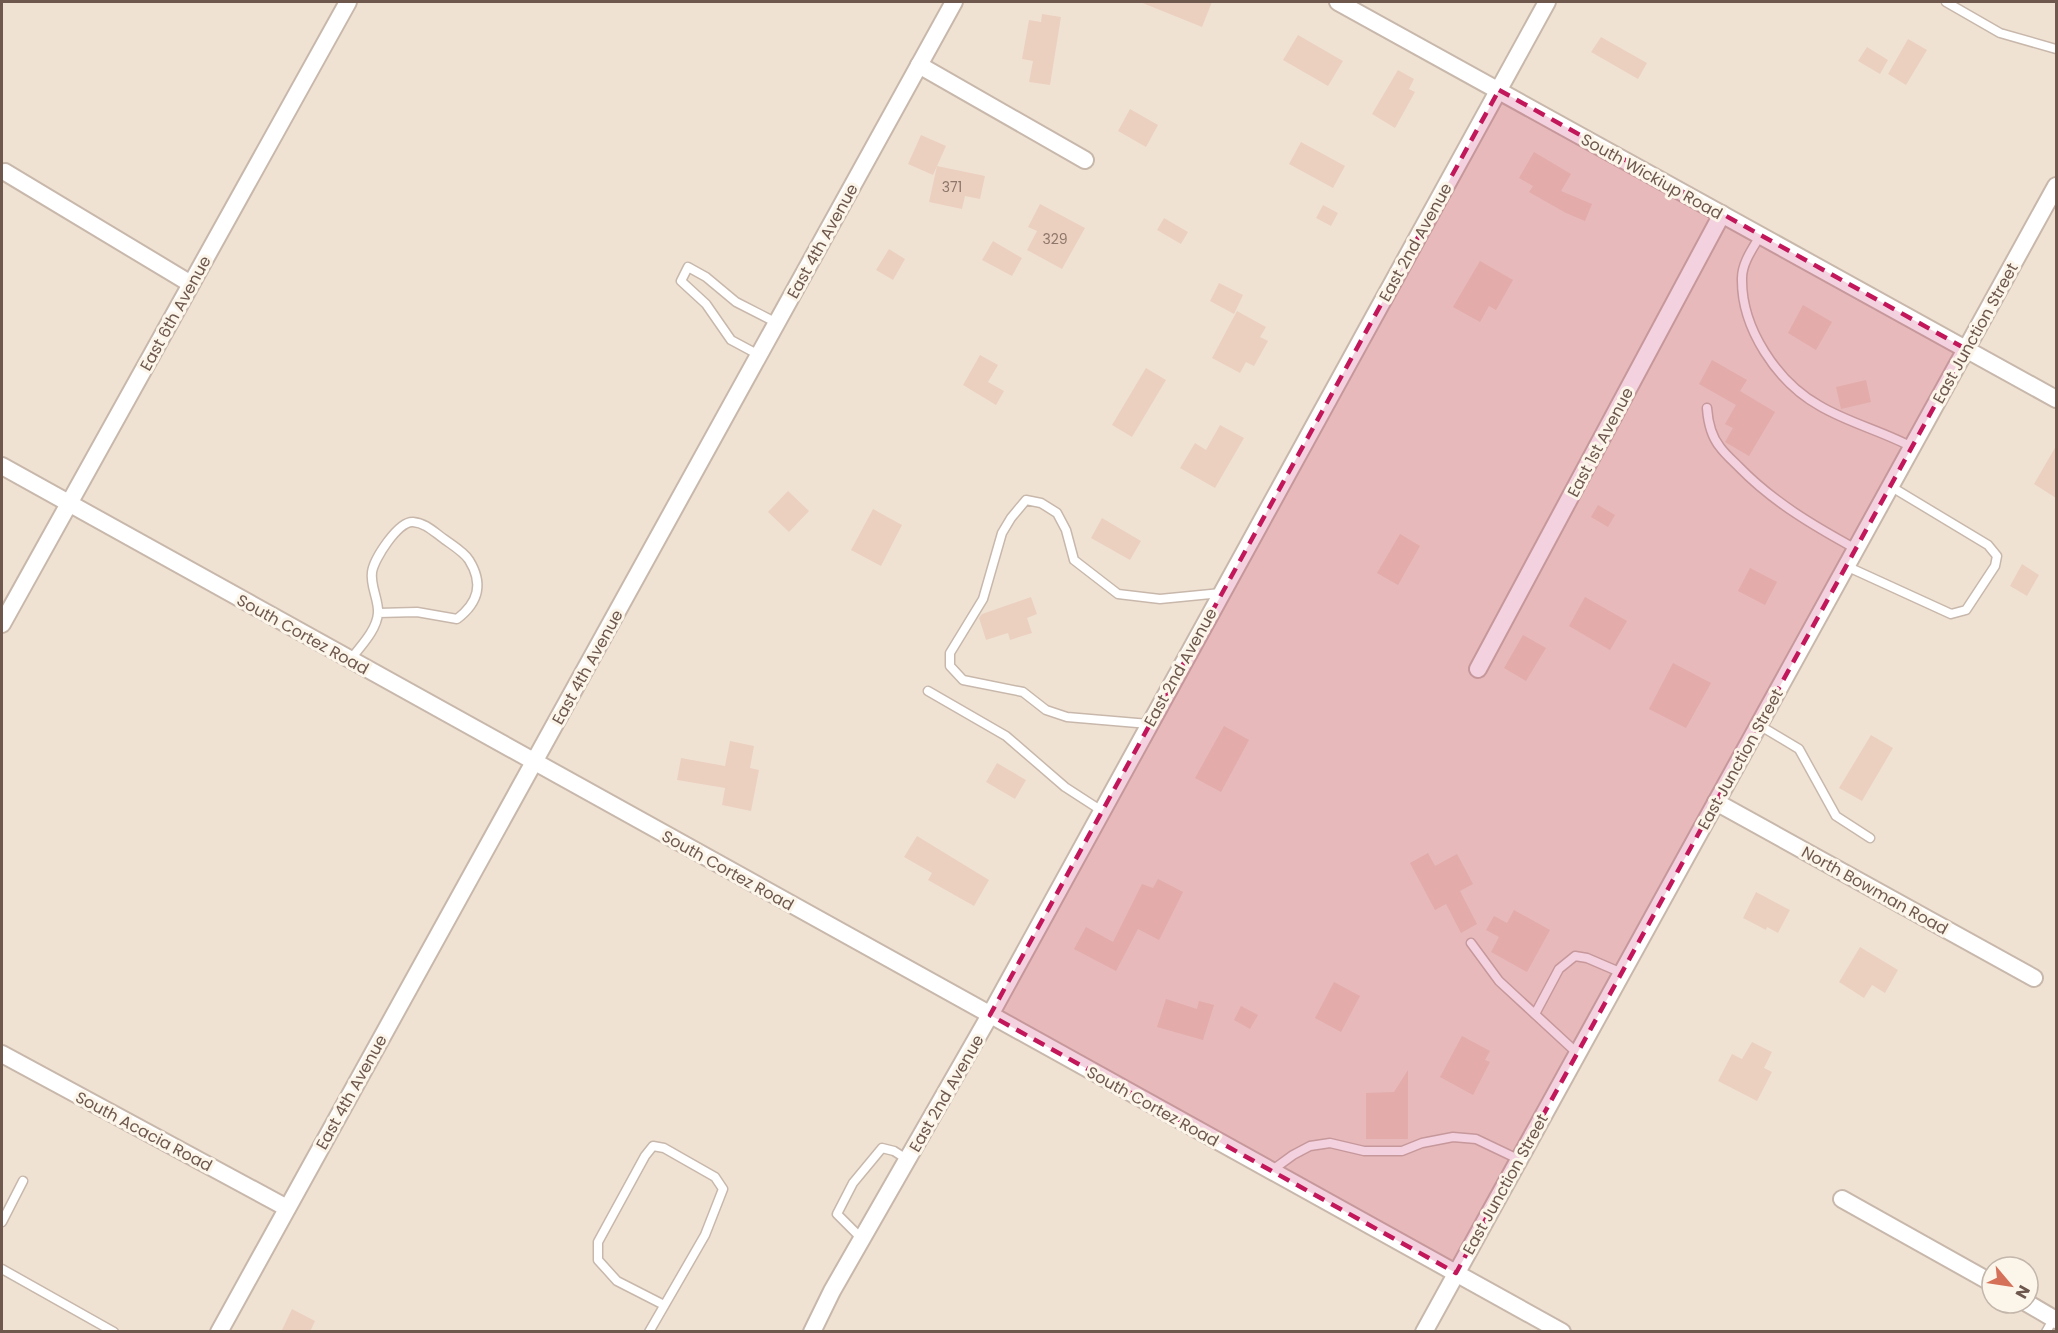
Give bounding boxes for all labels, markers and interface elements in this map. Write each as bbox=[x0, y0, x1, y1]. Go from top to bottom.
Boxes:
street label: South Wickiup Road bbox=[1577, 128, 1727, 225]
house number: 371 bbox=[942, 177, 962, 197]
street label: East 2nd Avenue bbox=[1373, 179, 1458, 306]
street label: East 4th Avenue bbox=[781, 180, 864, 303]
house number: 329 bbox=[1042, 229, 1068, 249]
street label: East 6th Avenue bbox=[134, 252, 217, 375]
street label: East Junction Street bbox=[1927, 259, 2024, 408]
street label: East 1st Avenue bbox=[1562, 383, 1639, 501]
street label: South Cortez Road bbox=[233, 589, 373, 680]
street label: East 2nd Avenue bbox=[1138, 604, 1223, 731]
street label: East 4th Avenue bbox=[546, 606, 629, 729]
street label: East Junction Street bbox=[1692, 685, 1789, 834]
street label: South Cortez Road bbox=[658, 825, 798, 916]
street label: North Bowman Road bbox=[1797, 841, 1952, 940]
street label: East 2nd Avenue bbox=[903, 1030, 989, 1156]
street label: East 4th Avenue bbox=[310, 1031, 393, 1154]
street label: South Cortez Road bbox=[1083, 1061, 1223, 1152]
street label: South Acacia Road bbox=[71, 1086, 216, 1177]
street label: East Junction Street bbox=[1457, 1110, 1554, 1259]
north arrow bbox=[1980, 1255, 2040, 1315]
text: N bbox=[2010, 1281, 2036, 1303]

